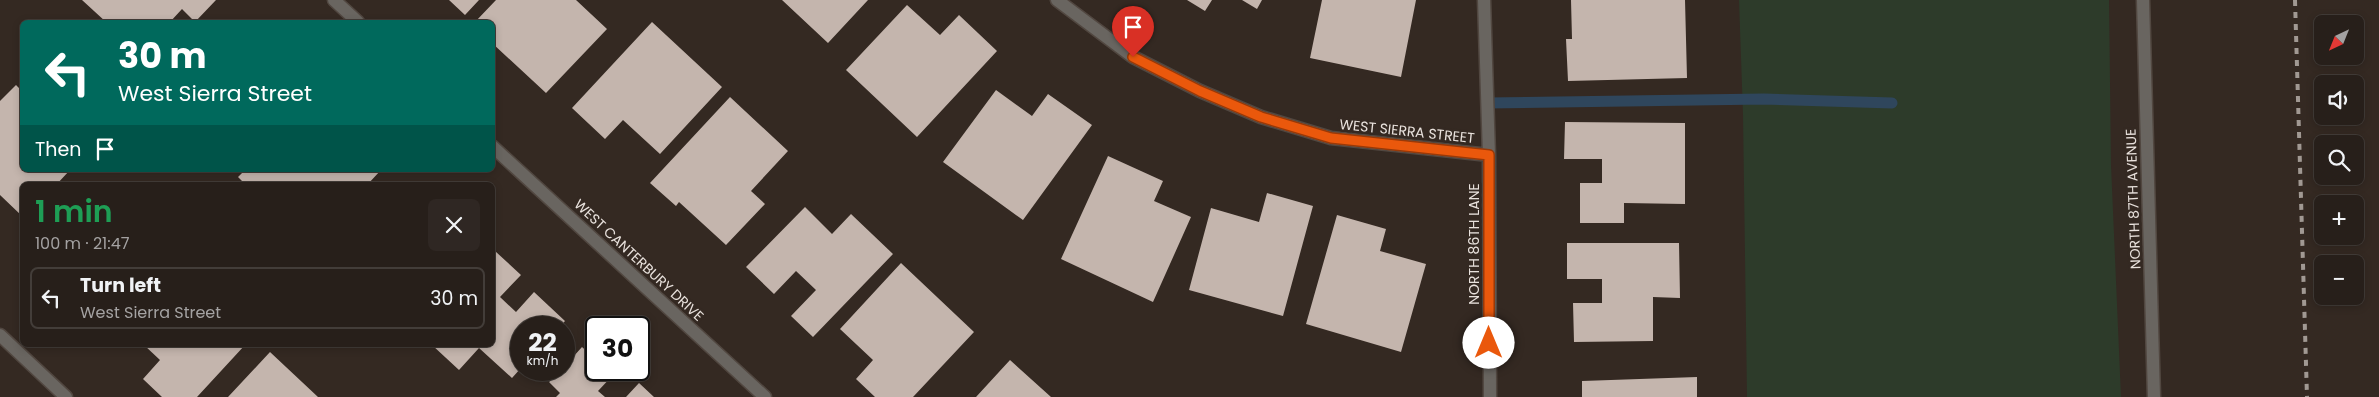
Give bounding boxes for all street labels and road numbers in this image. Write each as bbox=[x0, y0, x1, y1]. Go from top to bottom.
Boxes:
street label: WEST SIERRA STREET bbox=[1338, 114, 1476, 148]
street label: NORTH 87TH AVENUE bbox=[2121, 128, 2145, 270]
street label: NORTH 86TH LANE bbox=[1464, 183, 1484, 305]
street label: WEST CANTERBURY DRIVE bbox=[570, 194, 708, 326]

